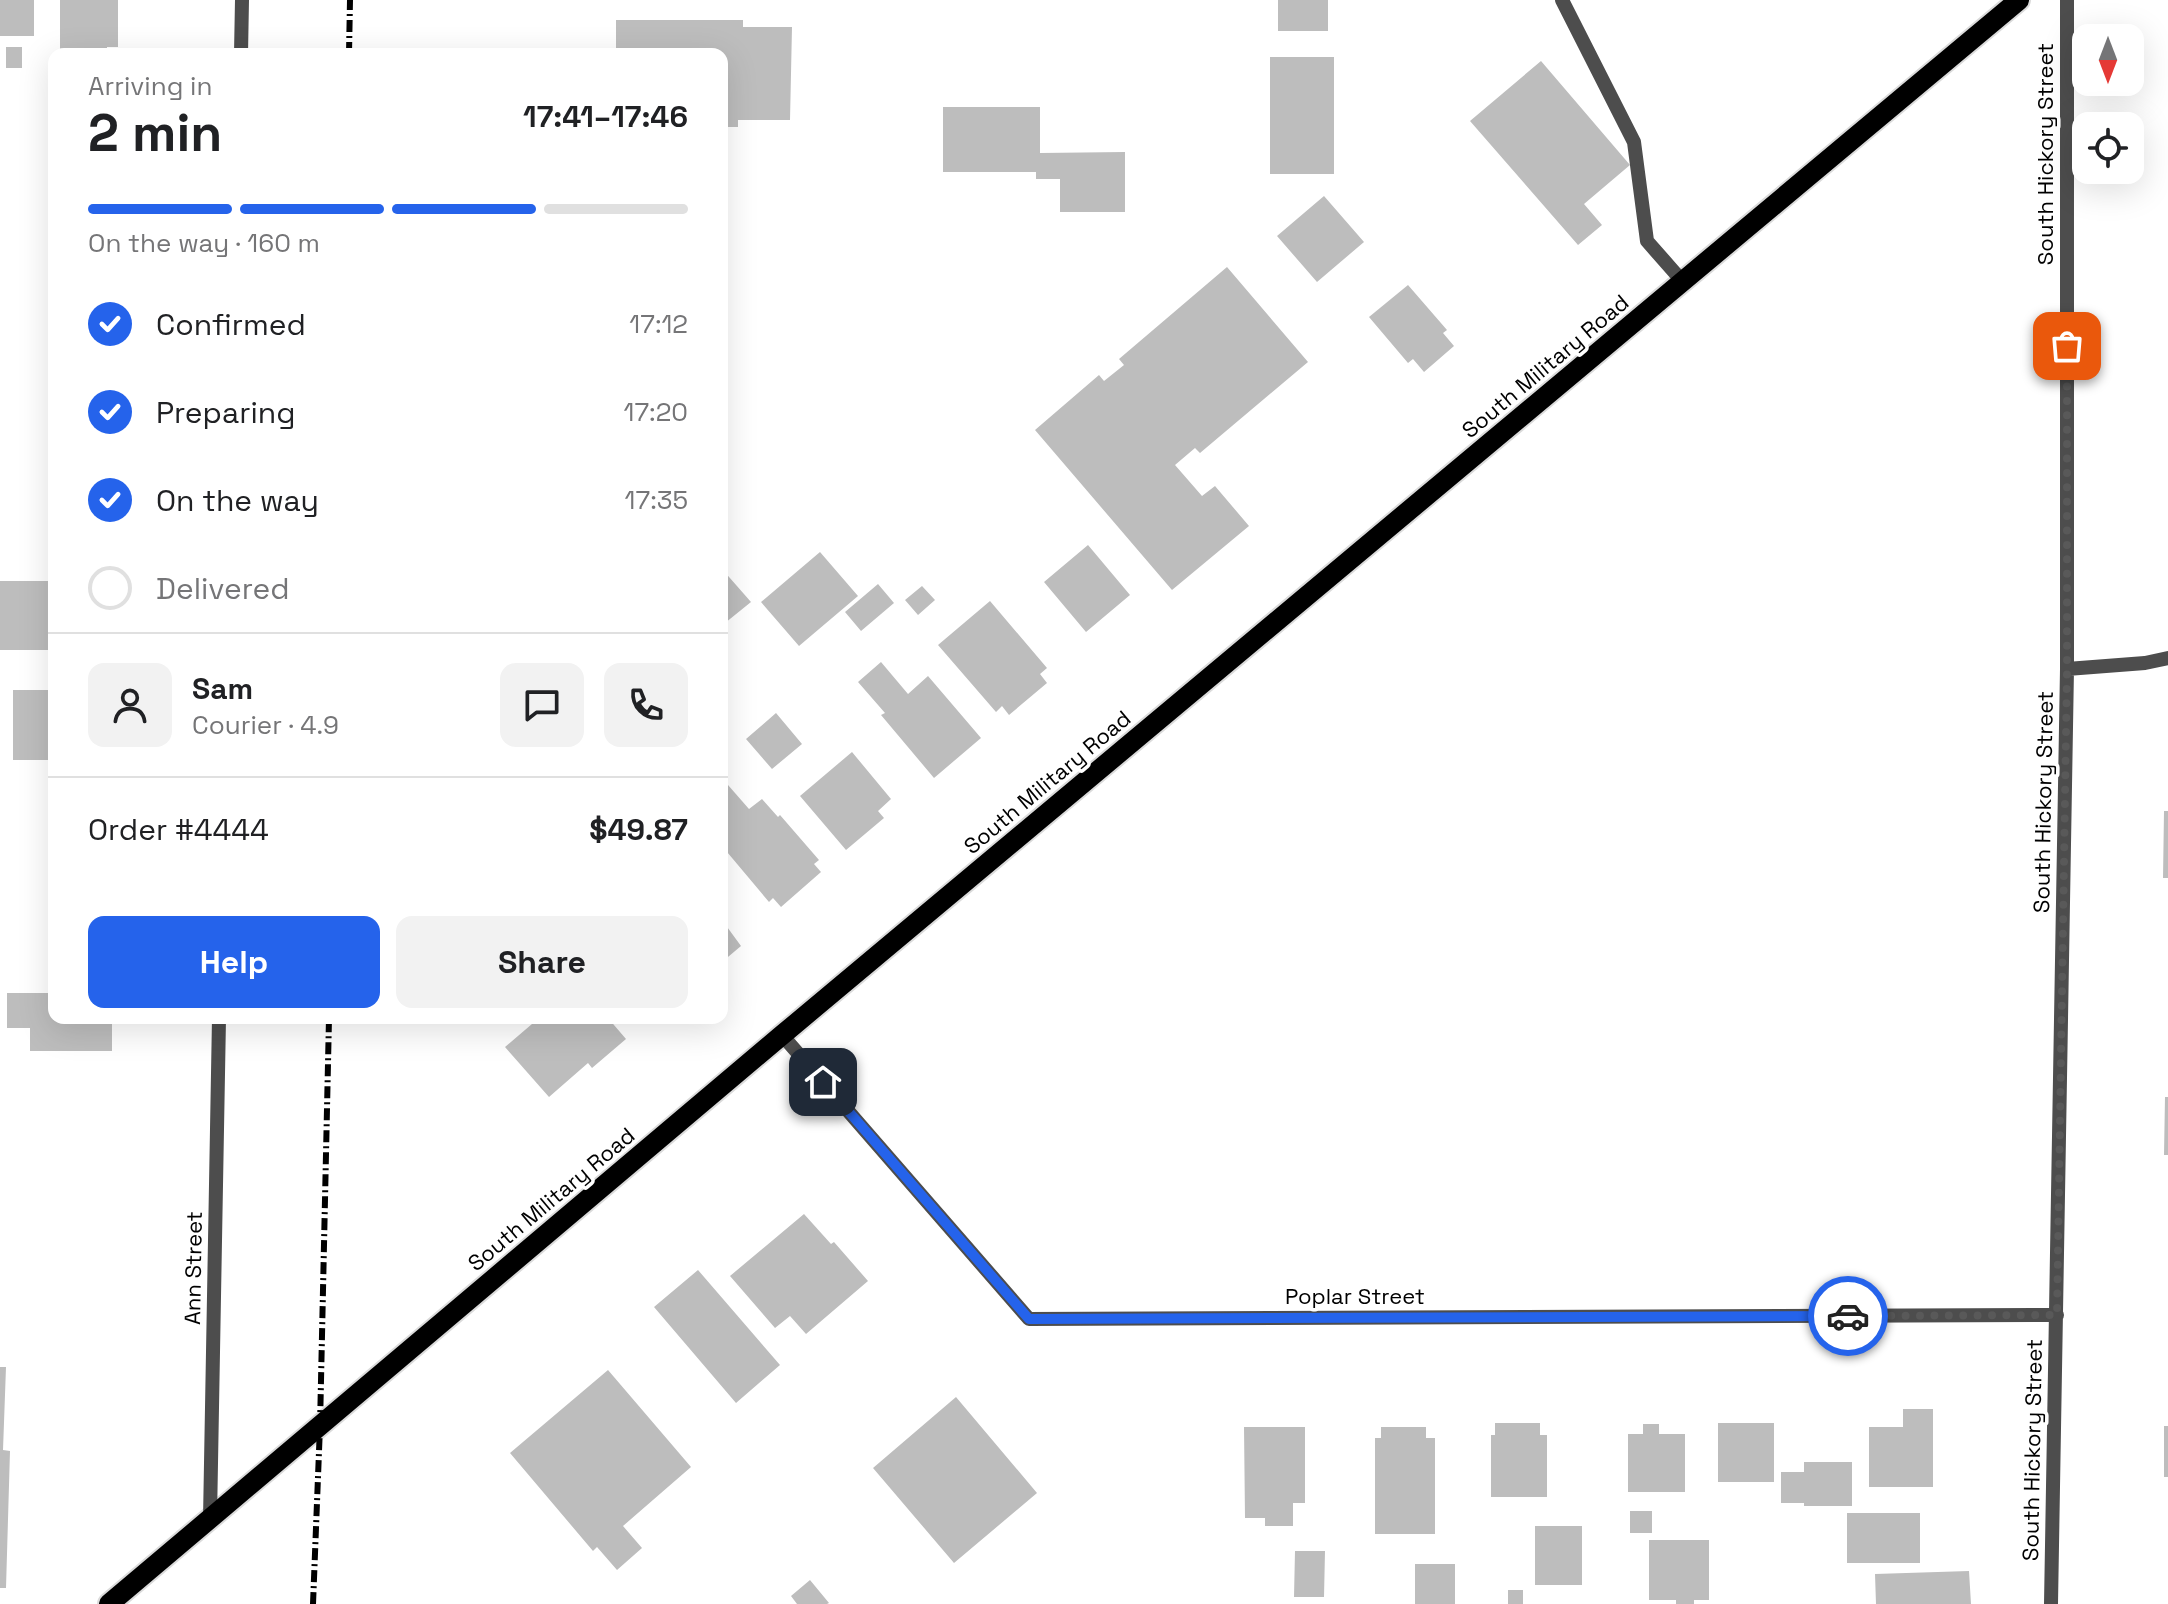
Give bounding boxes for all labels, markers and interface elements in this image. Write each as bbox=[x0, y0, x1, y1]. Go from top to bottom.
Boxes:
north arrow bbox=[2072, 24, 2144, 96]
map controls bbox=[2072, 24, 2144, 184]
street label: South Hickory Street bbox=[2031, 43, 2059, 265]
text: Arriving in bbox=[88, 69, 212, 103]
text: 17:41–17:46 bbox=[523, 97, 688, 136]
text: 2 min bbox=[88, 100, 222, 166]
button: locate bbox=[2072, 112, 2144, 184]
text: On the way · 160 m bbox=[88, 226, 320, 260]
street label: South Military Road bbox=[1456, 288, 1634, 444]
icon: check bbox=[88, 302, 132, 346]
text: Confirmed bbox=[156, 305, 306, 344]
text: 17:12 bbox=[629, 307, 688, 341]
pin bbox=[2033, 312, 2101, 380]
icon: bag bbox=[2045, 324, 2089, 368]
icon: check bbox=[88, 390, 132, 434]
text: Preparing bbox=[156, 393, 295, 432]
text: 17:20 bbox=[624, 395, 688, 429]
icon: check bbox=[88, 478, 132, 522]
text: On the way bbox=[156, 481, 319, 520]
text: 17:35 bbox=[625, 483, 688, 517]
text: Delivered bbox=[156, 569, 290, 608]
button: person bbox=[88, 663, 172, 747]
button: chat bbox=[500, 663, 584, 747]
button: phone bbox=[604, 663, 688, 747]
text: Sam bbox=[192, 669, 253, 708]
street label: South Hickory Street bbox=[2027, 691, 2059, 913]
street label: South Military Road bbox=[958, 704, 1136, 860]
text: Courier · 4.9 bbox=[192, 708, 339, 742]
text: Order #4444 bbox=[88, 810, 269, 849]
text: $49.87 bbox=[589, 810, 688, 849]
button: Help bbox=[88, 916, 380, 1008]
button: Share bbox=[396, 916, 688, 1008]
pin bbox=[789, 1048, 857, 1116]
icon: home bbox=[801, 1060, 845, 1104]
street label: South Military Road bbox=[462, 1121, 640, 1277]
street label: Ann Street bbox=[178, 1211, 208, 1325]
courier bbox=[1808, 1276, 1888, 1356]
street label: Poplar Street bbox=[1285, 1282, 1425, 1310]
icon: car bbox=[1826, 1294, 1870, 1338]
street label: South Hickory Street bbox=[2016, 1339, 2048, 1561]

